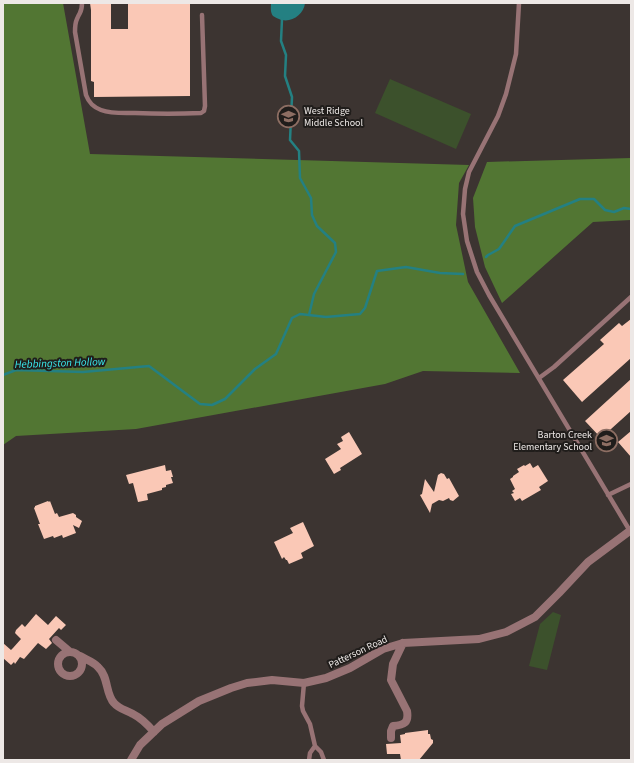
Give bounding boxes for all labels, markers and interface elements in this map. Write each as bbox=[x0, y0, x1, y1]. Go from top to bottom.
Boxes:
school or university icon: West Ridge Middle School bbox=[275, 104, 301, 130]
place label: West Ridge Middle School bbox=[304, 104, 364, 130]
water label: Hebbingston Hollow bbox=[14, 354, 106, 372]
place label: Barton Creek Elementary School bbox=[513, 428, 592, 454]
school or university icon: Barton Creek Elementary School bbox=[594, 428, 620, 454]
street label: Patterson Road bbox=[326, 632, 390, 672]

